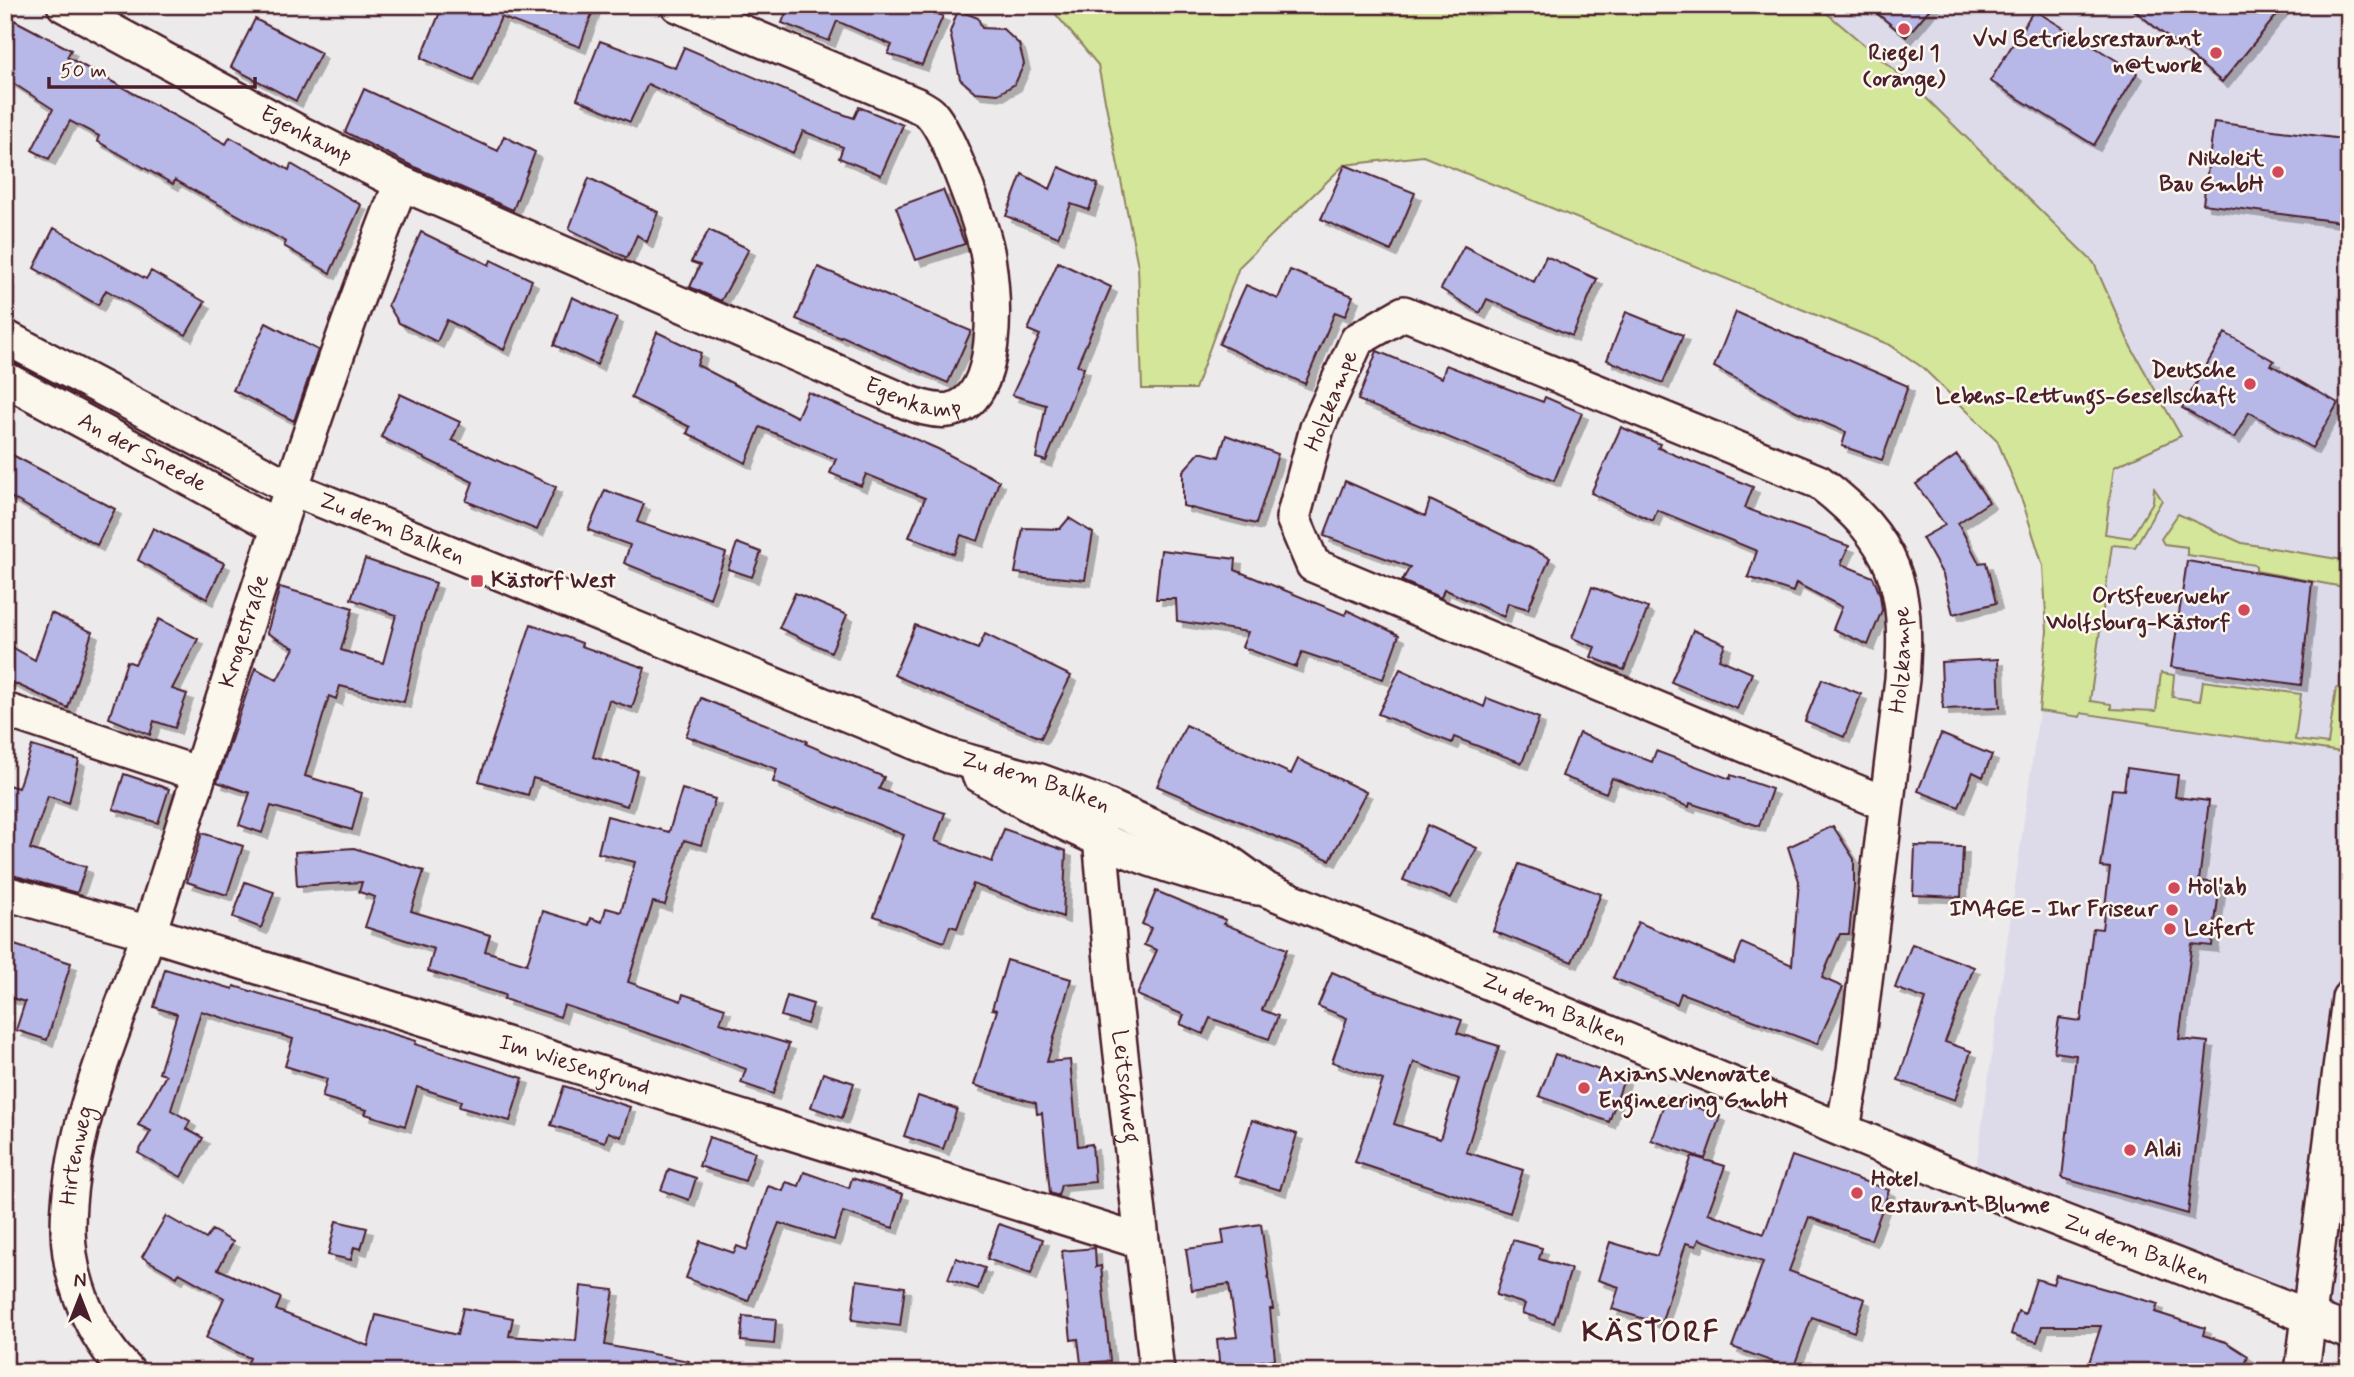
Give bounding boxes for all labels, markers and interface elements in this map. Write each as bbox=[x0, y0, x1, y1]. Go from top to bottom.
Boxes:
marker: Riegel 1 (orange) bbox=[1896, 21, 1912, 37]
place label: VW Betriebsrestaurant n@twork bbox=[1973, 25, 2202, 81]
place label: Riegel 1 (orange) bbox=[1863, 39, 1946, 97]
marker: VW Betriebsrestaurant n@twork bbox=[2208, 45, 2224, 61]
scale bar bbox=[49, 46, 256, 90]
text: 50 m bbox=[60, 57, 107, 85]
street label: Egenkamp bbox=[254, 99, 357, 172]
place label: Nikoleit Bau GmbH bbox=[2159, 144, 2264, 200]
marker: Nikoleit Bau GmbH bbox=[2270, 164, 2286, 180]
street label: Holzkampe bbox=[1298, 346, 1366, 456]
place label: Deutsche Lebens-Rettungs-Gesellschaft bbox=[1936, 356, 2237, 415]
street label: Egenkamp bbox=[860, 371, 966, 425]
marker: Deutsche Lebens-Rettungs-Gesellschaft bbox=[2242, 376, 2258, 392]
street label: An der Sneede bbox=[72, 406, 212, 500]
street label: Zu dem Balken bbox=[314, 486, 469, 572]
place label: Kästorf West bbox=[491, 566, 617, 596]
street label: Krogestraße bbox=[213, 571, 277, 692]
marker: Kästorf West bbox=[469, 573, 485, 589]
place label: Ortsfeuerwehr Wolfsburg-Kästorf bbox=[2045, 582, 2231, 638]
marker: Ortsfeuerwehr Wolfsburg-Kästorf bbox=[2236, 602, 2252, 618]
street label: Holzkampe bbox=[1883, 605, 1919, 715]
street label: Zu dem Balken bbox=[957, 745, 1115, 821]
place label: Hol'ab bbox=[2188, 873, 2247, 903]
marker: Hol'ab bbox=[2166, 880, 2182, 896]
place label: IMAGE - Ihr Friseur bbox=[1949, 895, 2159, 925]
marker: IMAGE - Ihr Friseur bbox=[2164, 902, 2180, 918]
place label: Leifert bbox=[2184, 914, 2255, 944]
marker: Leifert bbox=[2162, 921, 2178, 937]
street label: Zu dem Balken bbox=[1476, 966, 1631, 1053]
street label: Im Wiesengrund bbox=[495, 1028, 654, 1103]
street label: Leitschweg bbox=[1103, 1028, 1146, 1145]
place label: Axians Wenovate Engineering GmbH bbox=[1598, 1060, 1788, 1119]
marker: Axians Wenovate Engineering GmbH bbox=[1576, 1080, 1592, 1096]
street label: Hirtenweg bbox=[54, 1103, 104, 1206]
place label: Aldi bbox=[2144, 1135, 2182, 1165]
marker: Aldi bbox=[2122, 1142, 2138, 1158]
place label: Hotel Restaurant Blume bbox=[1871, 1165, 2050, 1221]
marker: Hotel Restaurant Blume bbox=[1849, 1185, 1865, 1201]
street label: Zu dem Balken bbox=[2058, 1208, 2214, 1292]
north arrow bbox=[46, 1262, 116, 1332]
text: N bbox=[74, 1269, 86, 1294]
district label: KÄSTORF bbox=[1581, 1313, 1721, 1352]

